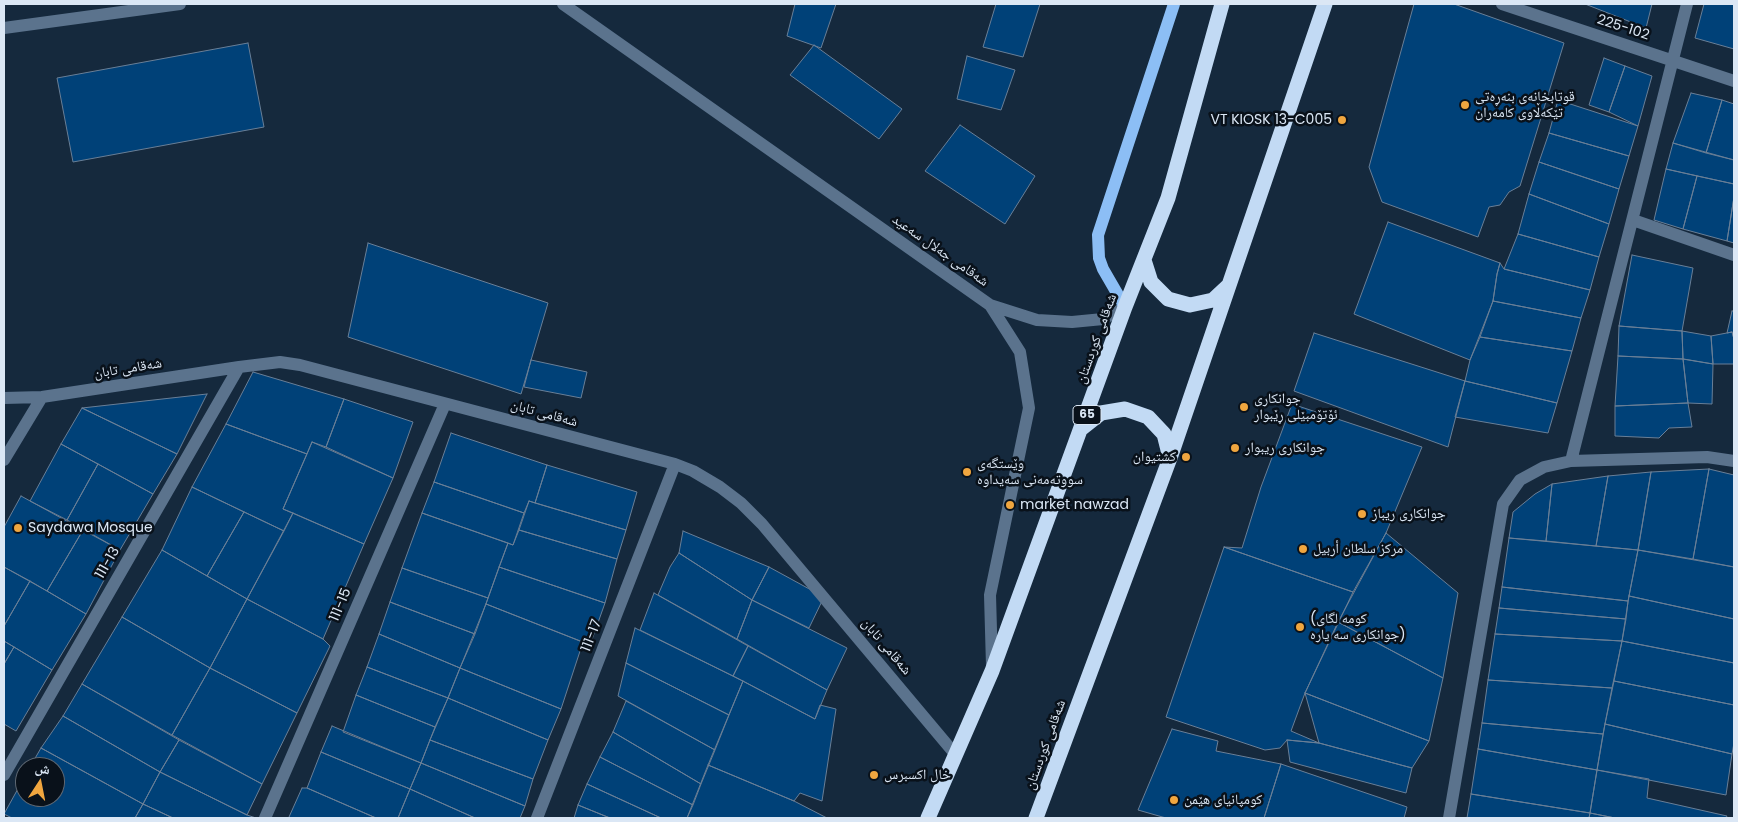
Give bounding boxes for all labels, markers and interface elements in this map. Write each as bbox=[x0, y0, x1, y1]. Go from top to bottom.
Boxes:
street label: 225-102 bbox=[1595, 12, 1651, 44]
place label: قوتابخانەی بنەڕەتی تێکەڵاوی کامەران bbox=[1475, 89, 1575, 121]
marker: قوتابخانەی بنەڕەتی تێکەڵاوی کامەران bbox=[1459, 99, 1471, 111]
place label: VT KIOSK 13-C005 bbox=[1210, 112, 1332, 128]
marker: VT KIOSK 13-C005 bbox=[1336, 114, 1348, 126]
street label: شەقامی جەلال سەعید bbox=[889, 212, 991, 290]
street label: شەقامی کوردستان bbox=[1073, 292, 1121, 386]
street label: شەقامی تابان bbox=[93, 355, 163, 383]
place label: جوانکاری ئۆتۆمبێلی ڕێبوار bbox=[1254, 391, 1338, 424]
street label: شەقامی تابان bbox=[509, 397, 579, 431]
marker: جوانکاری ئۆتۆمبێلی ڕێبوار bbox=[1238, 401, 1250, 413]
road number: 65 bbox=[1073, 406, 1101, 424]
place label: جوانكارى ريبوار bbox=[1245, 440, 1325, 456]
marker: جوانكارى ريبوار bbox=[1229, 442, 1241, 454]
place label: كشتيوان bbox=[1133, 449, 1176, 465]
marker: كشتيوان bbox=[1180, 451, 1192, 463]
place label: وێستگەی سووتەمەنی سەیداوە bbox=[977, 456, 1083, 488]
marker: وێستگەی سووتەمەنی سەیداوە bbox=[961, 466, 973, 478]
place label: market nawzad bbox=[1020, 497, 1129, 513]
marker: market nawzad bbox=[1004, 499, 1016, 511]
place label: جوانكارى ريباز bbox=[1372, 506, 1446, 522]
marker: جوانكارى ريباز bbox=[1356, 508, 1368, 520]
place label: Saydawa Mosque bbox=[28, 520, 153, 536]
marker: Saydawa Mosque bbox=[12, 522, 24, 534]
place label: مركز سلطان أربيل bbox=[1313, 541, 1403, 557]
marker: مركز سلطان أربيل bbox=[1297, 543, 1309, 555]
street label: 111-13 bbox=[92, 544, 124, 582]
street label: 111-15 bbox=[327, 586, 355, 624]
place label: (كومه لگای جوانکاری سه یاره) bbox=[1310, 611, 1405, 644]
street label: شەقامی تابان bbox=[858, 615, 914, 679]
street label: 111-17 bbox=[578, 617, 606, 655]
marker: (كومه لگای جوانکاری سه یاره) bbox=[1294, 621, 1306, 633]
street label: شەقامی کوردستان bbox=[1022, 698, 1070, 792]
north arrow bbox=[15, 757, 65, 807]
text: ش bbox=[33, 757, 52, 779]
place label: خال اكسبرس bbox=[884, 767, 951, 783]
marker: خال اكسبرس bbox=[868, 769, 880, 781]
place label: کومپانیای هێمن bbox=[1184, 792, 1262, 808]
marker: کومپانیای هێمن bbox=[1168, 794, 1180, 806]

